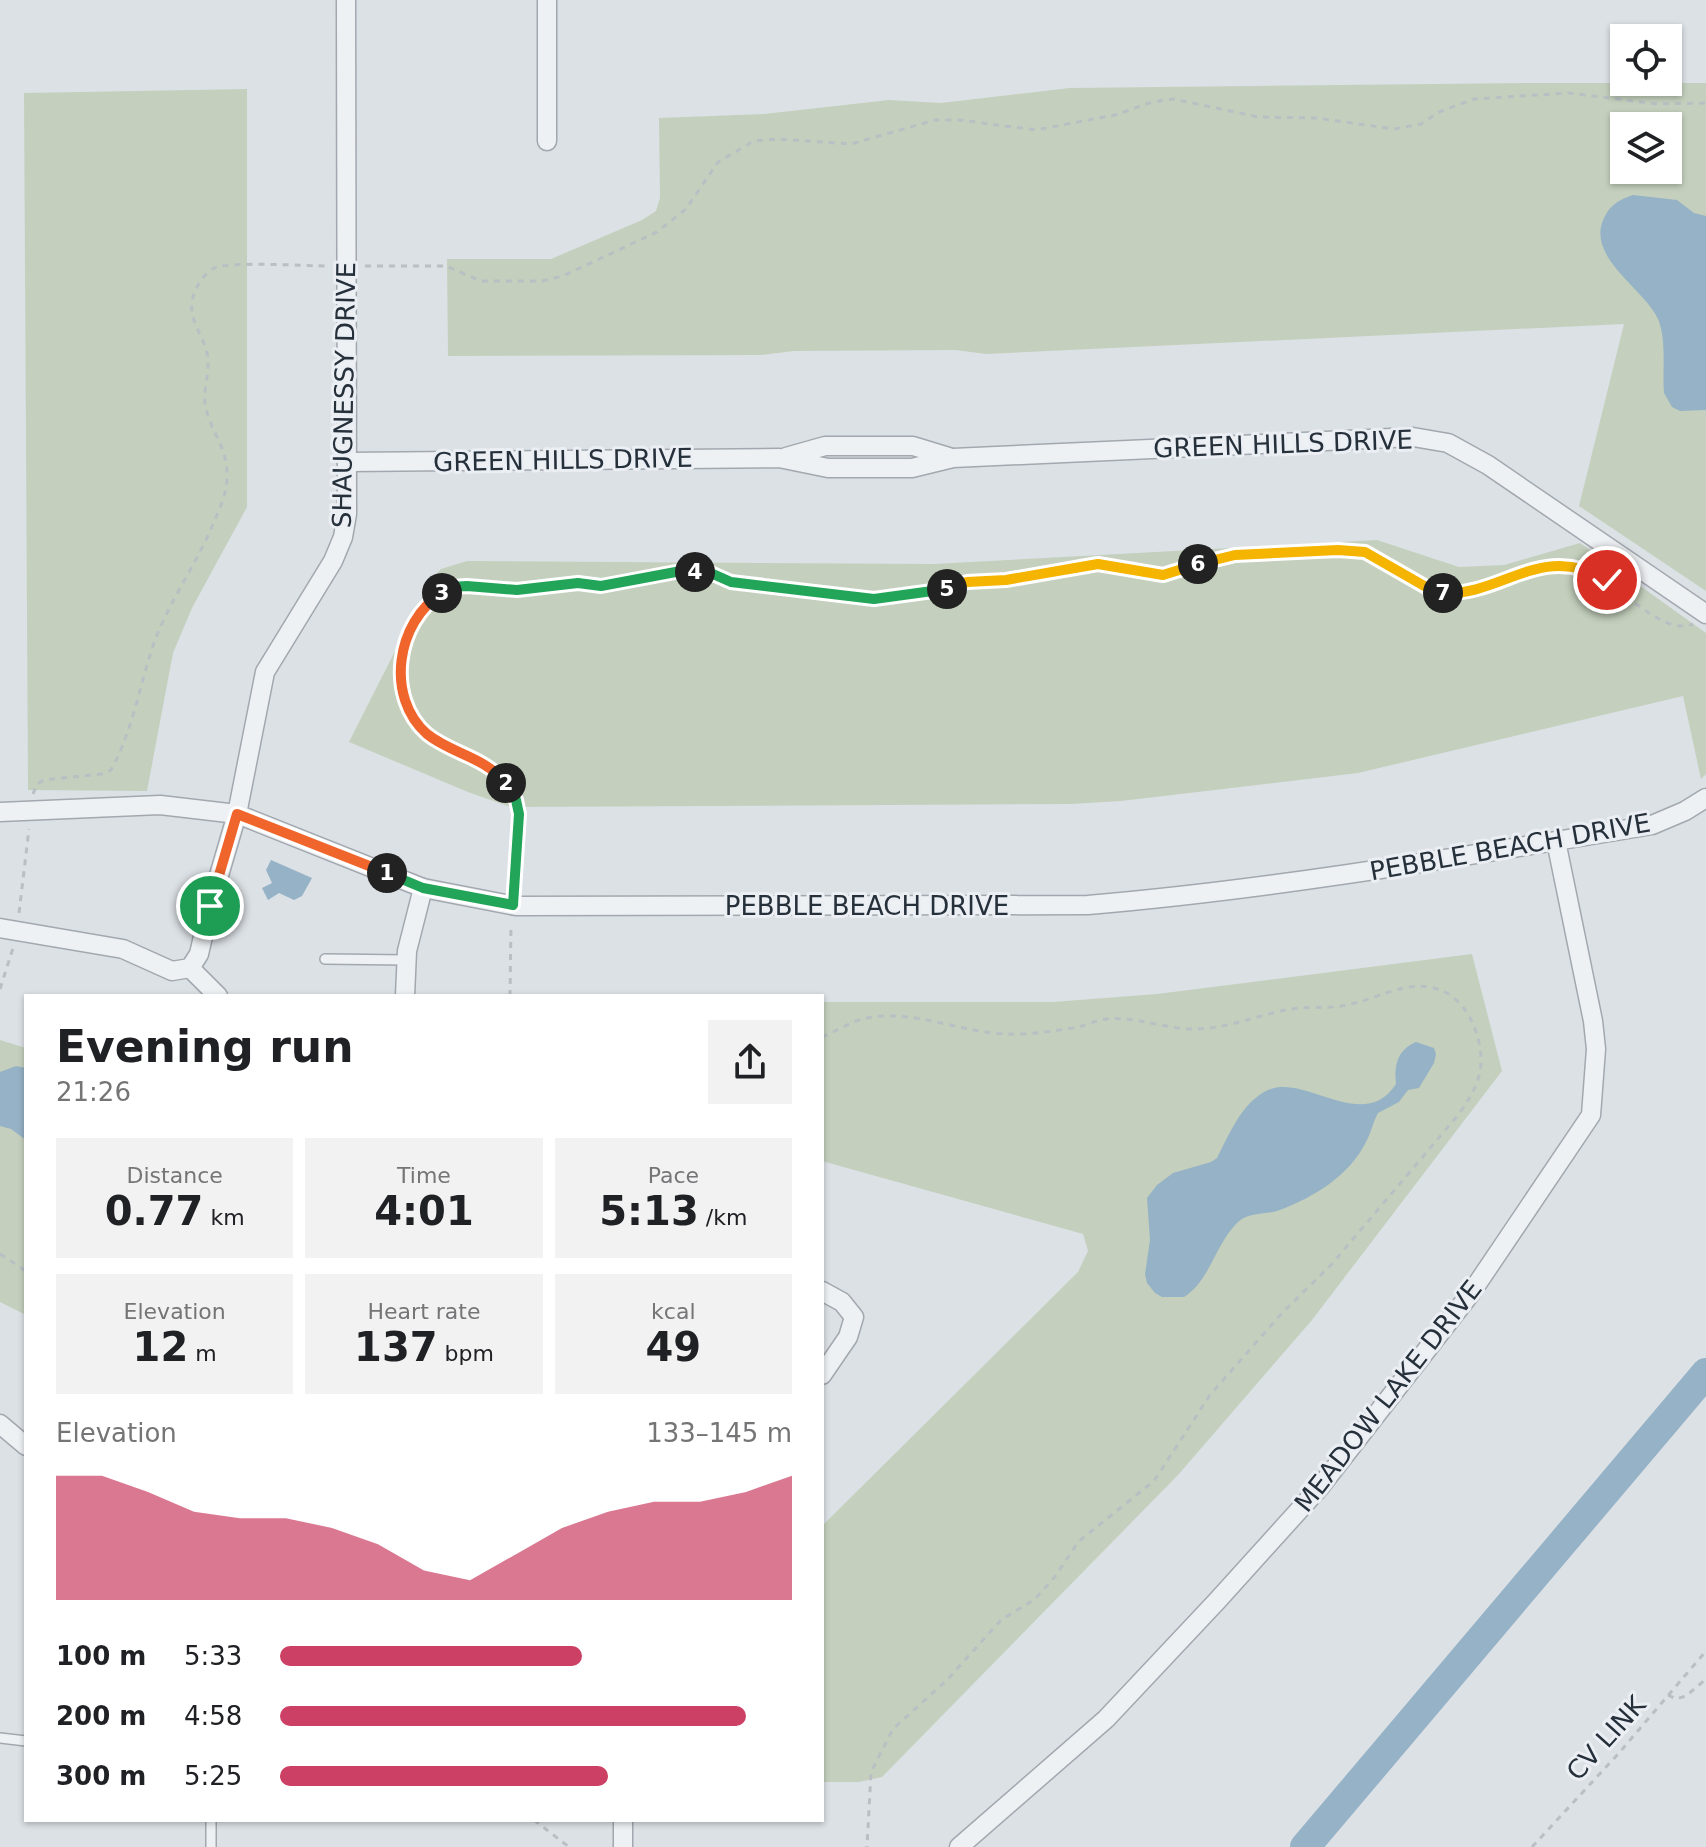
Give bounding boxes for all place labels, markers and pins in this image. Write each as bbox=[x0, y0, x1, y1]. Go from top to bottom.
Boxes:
pin: 6 bbox=[1178, 544, 1218, 584]
pin bbox=[1573, 546, 1641, 614]
pin: 4 bbox=[675, 552, 715, 592]
pin: 5 bbox=[927, 569, 967, 609]
pin: 3 bbox=[422, 573, 462, 613]
pin: 7 bbox=[1423, 573, 1463, 613]
pin: 2 bbox=[486, 763, 526, 803]
pin: 1 bbox=[367, 853, 407, 893]
pin bbox=[176, 872, 244, 940]

